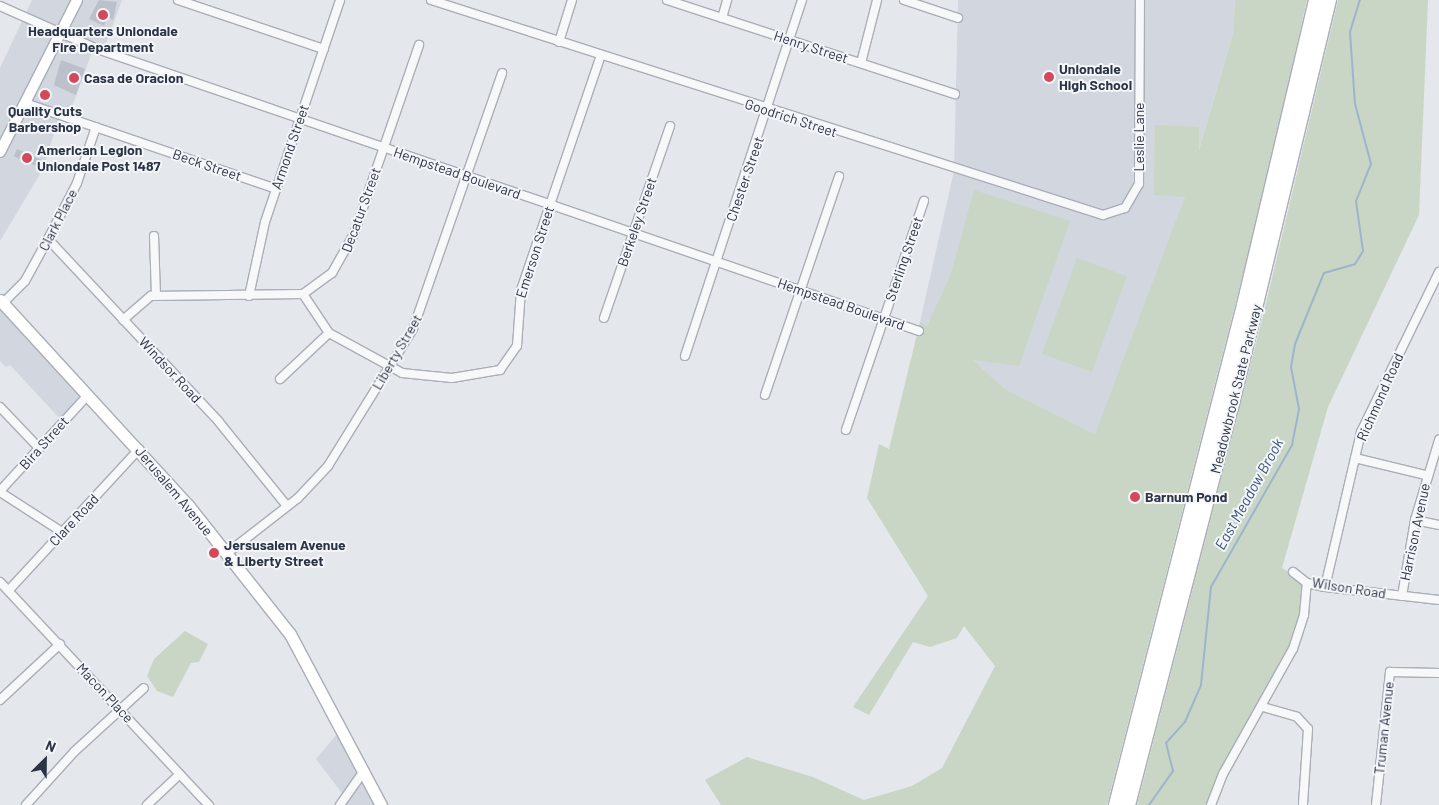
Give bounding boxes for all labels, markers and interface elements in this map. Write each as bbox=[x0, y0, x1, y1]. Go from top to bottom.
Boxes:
marker: Headquarters Uniondale Fire Department bbox=[97, 9, 109, 21]
place label: Headquarters Uniondale Fire Department bbox=[28, 23, 178, 56]
street label: Henry Street bbox=[772, 27, 850, 67]
place label: Uniondale High School bbox=[1059, 61, 1132, 94]
place label: Casa de Oracion bbox=[84, 70, 183, 86]
marker: Uniondale High School bbox=[1043, 71, 1055, 83]
marker: Casa de Oracion bbox=[68, 72, 80, 84]
marker: Quality Cuts Barbershop bbox=[39, 89, 51, 101]
street label: Goodrich Street bbox=[743, 95, 839, 141]
street label: Armond Street bbox=[268, 102, 312, 192]
street label: Leslie Lane bbox=[1131, 102, 1147, 172]
place label: Quality Cuts Barbershop bbox=[8, 103, 82, 136]
street label: Chester Street bbox=[723, 134, 767, 224]
place label: American Legion Uniondale Post 1487 bbox=[37, 142, 160, 174]
street label: Hempstead Boulevard bbox=[391, 143, 523, 203]
street label: Beck Street bbox=[170, 145, 244, 185]
marker: American Legion Uniondale Post 1487 bbox=[21, 152, 33, 164]
street label: Decatur Street bbox=[338, 165, 384, 255]
street label: Berkeley Street bbox=[614, 175, 660, 269]
street label: Clark Place bbox=[35, 186, 81, 254]
street label: Emerson Street bbox=[512, 204, 558, 300]
street label: Sterling Street bbox=[882, 214, 926, 304]
street label: Hempstead Boulevard bbox=[775, 274, 907, 334]
street label: Meadowbrook State Parkway bbox=[1207, 303, 1265, 475]
street label: Liberty Street bbox=[369, 311, 425, 393]
street label: Windsor Road bbox=[135, 333, 205, 407]
street label: Richmond Road bbox=[1353, 350, 1407, 444]
street label: Bira Street bbox=[16, 413, 72, 473]
water label: East Meadow Brook bbox=[1211, 435, 1287, 553]
street label: Jerusalem Avenue bbox=[132, 443, 216, 539]
street label: Harrison Avenue bbox=[1396, 482, 1434, 582]
place label: Barnum Pond bbox=[1145, 489, 1227, 505]
street label: Clare Road bbox=[46, 490, 102, 550]
marker: Barnum Pond bbox=[1129, 491, 1141, 503]
place label: Jersusalem Avenue & Liberty Street bbox=[224, 537, 346, 570]
marker: Jersusalem Avenue & Liberty Street bbox=[208, 547, 220, 559]
street label: Wilson Road bbox=[1311, 574, 1387, 602]
street label: Macon Place bbox=[73, 660, 137, 726]
street label: Truman Avenue bbox=[1371, 681, 1397, 775]
north arrow bbox=[20, 735, 70, 785]
text: N bbox=[43, 736, 59, 755]

